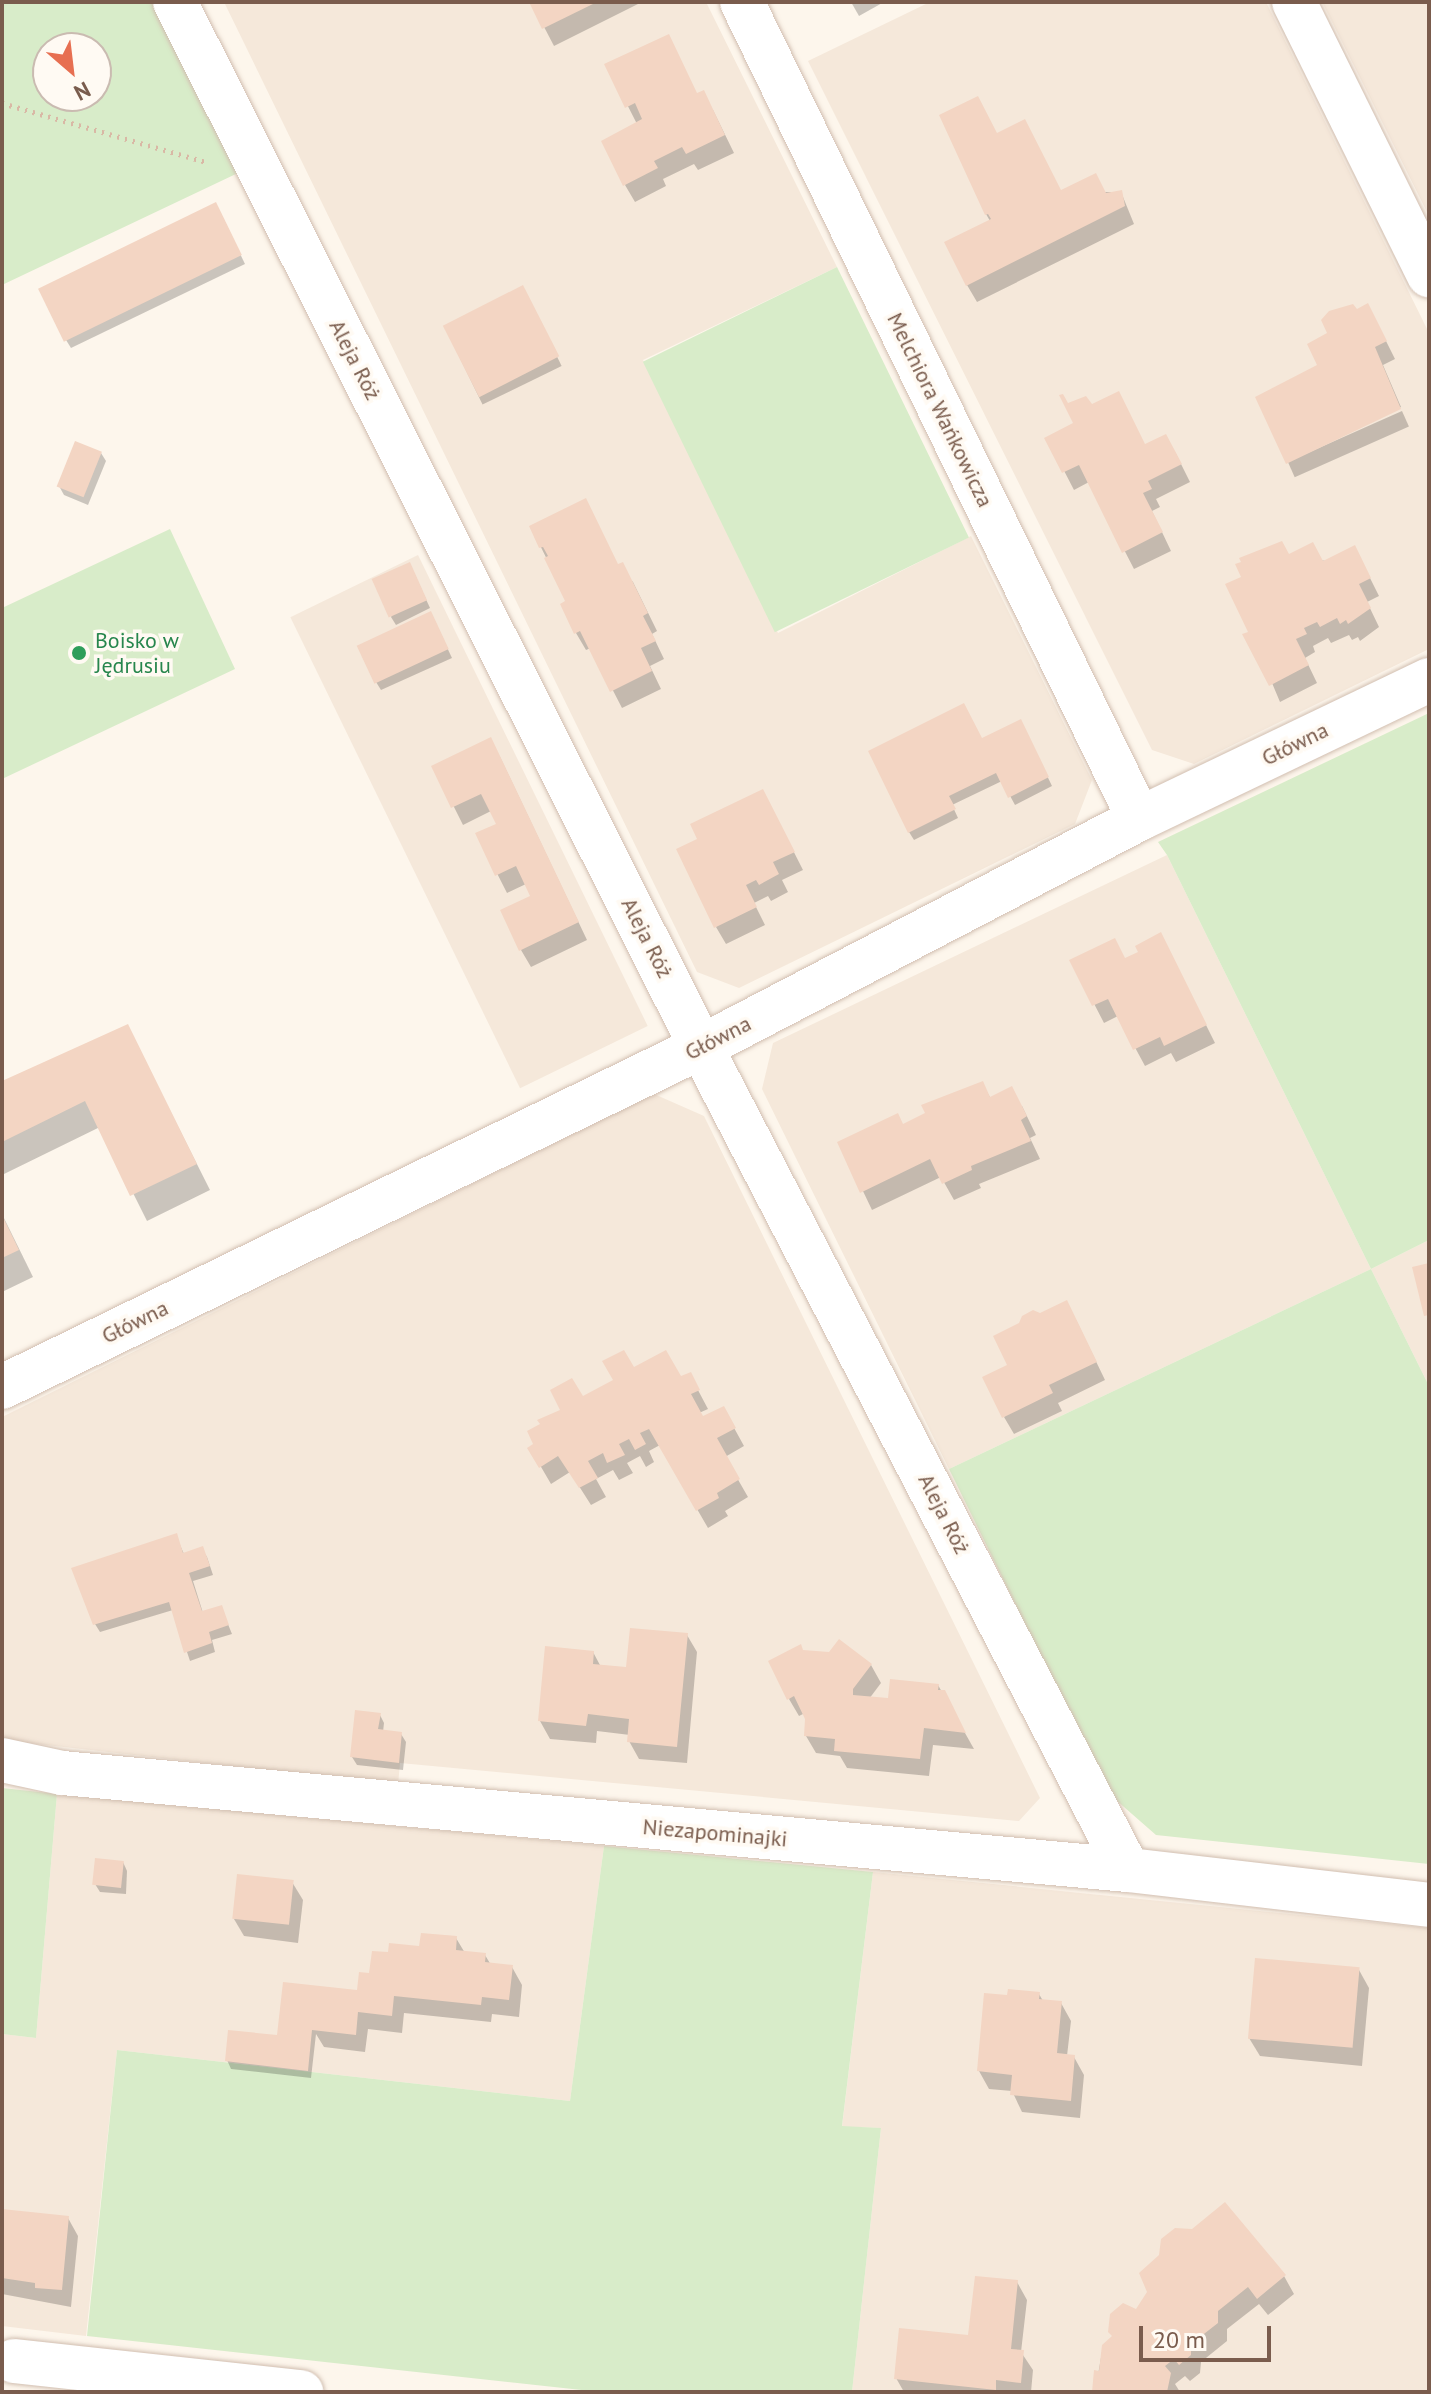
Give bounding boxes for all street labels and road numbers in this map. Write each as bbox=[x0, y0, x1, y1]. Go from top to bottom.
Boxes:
street label: Melchiora Wańkowicza bbox=[881, 308, 999, 512]
street label: Aleja Róż bbox=[324, 315, 386, 405]
street label: Główna bbox=[1258, 717, 1332, 771]
street label: Aleja Róż bbox=[616, 893, 678, 983]
street label: Główna bbox=[681, 1010, 755, 1066]
street label: Główna bbox=[98, 1295, 172, 1349]
street label: Aleja Róż bbox=[913, 1469, 975, 1559]
street label: Niezapominajki bbox=[642, 1814, 788, 1852]

